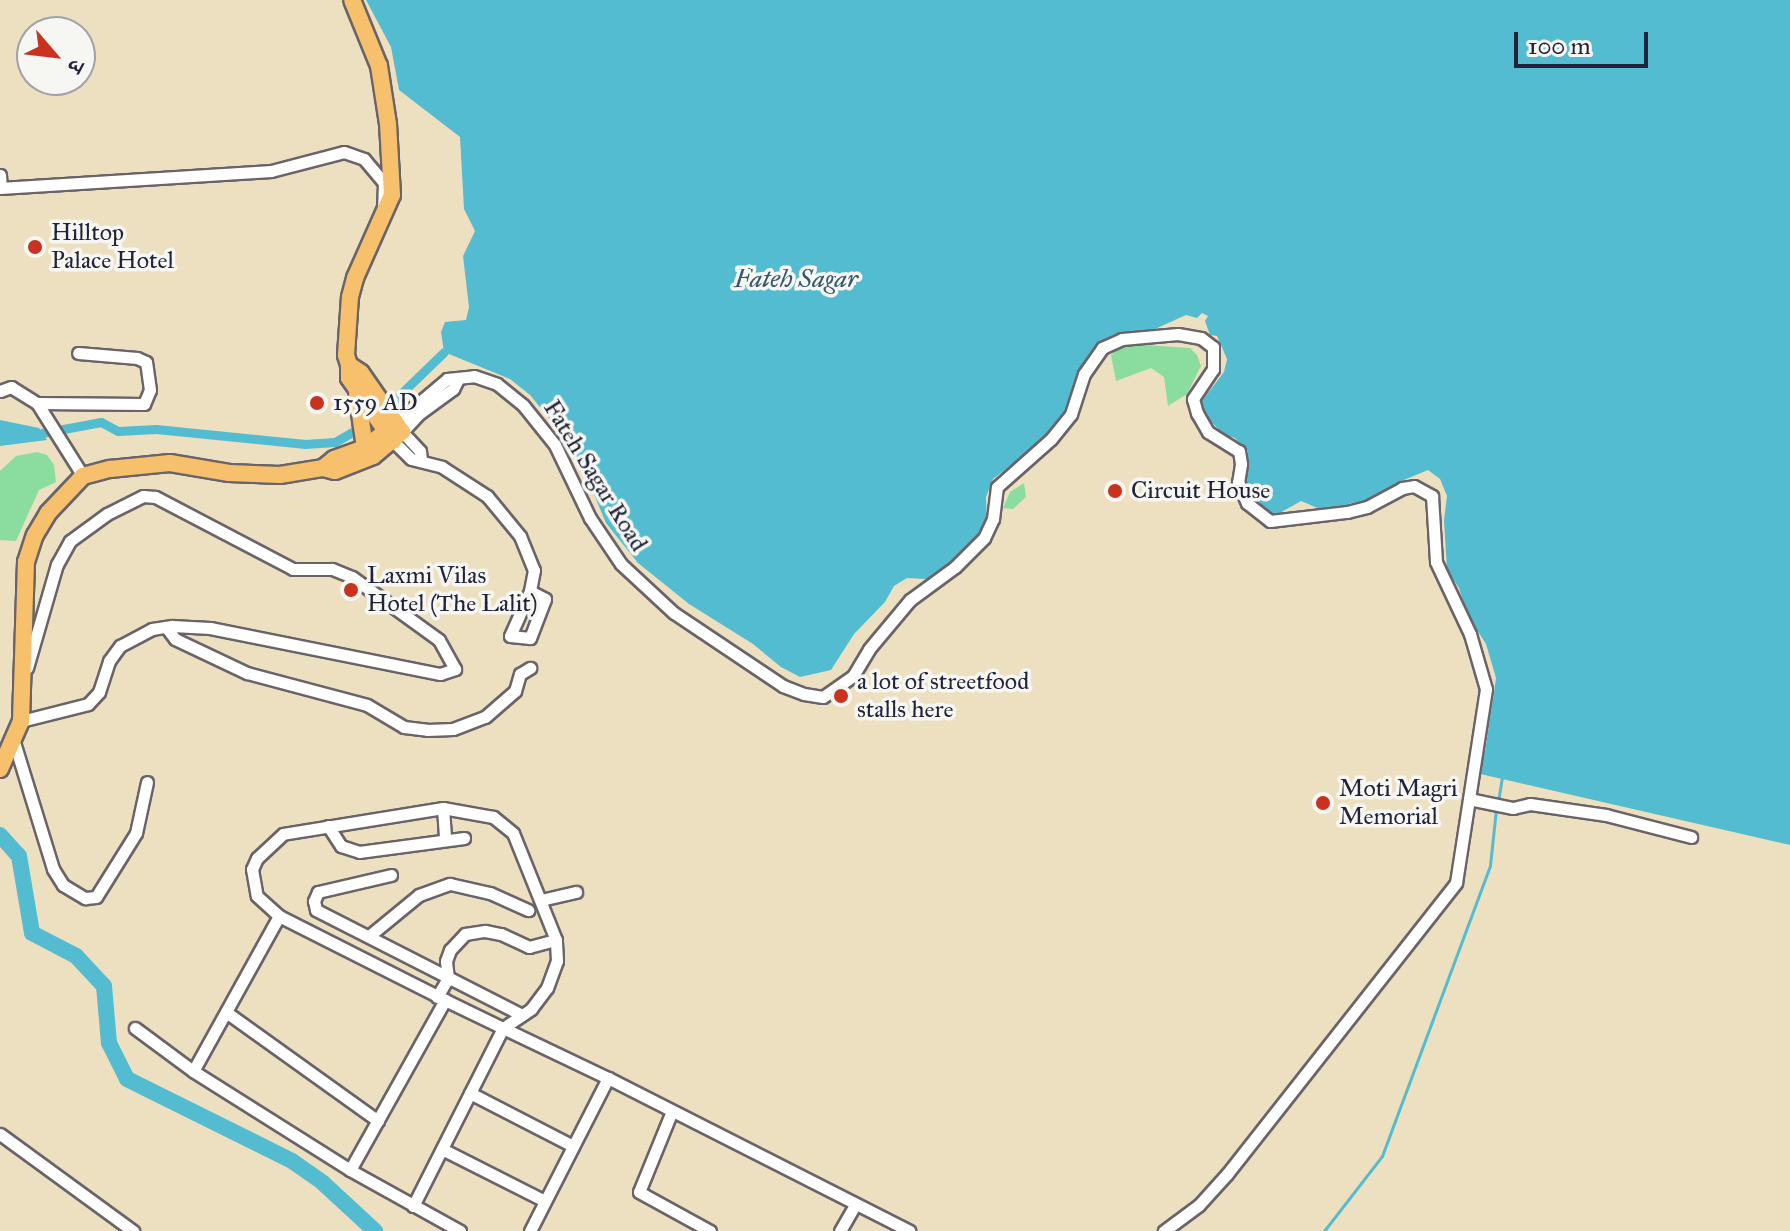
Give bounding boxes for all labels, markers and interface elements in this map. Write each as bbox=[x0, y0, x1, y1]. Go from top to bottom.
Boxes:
north arrow bbox=[16, 16, 96, 96]
scale bar bbox=[1518, 16, 1652, 66]
text: 100 m bbox=[1528, 31, 1591, 61]
text: उ bbox=[61, 55, 90, 78]
place label: Hilltop Palace Hotel bbox=[51, 219, 174, 275]
marker: Hilltop Palace Hotel bbox=[26, 238, 44, 256]
water label: Fateh Sagar bbox=[734, 263, 858, 295]
place label: 1559 AD bbox=[333, 389, 418, 417]
marker: 1559 AD bbox=[308, 394, 326, 412]
street label: Fateh Sagar Road bbox=[537, 395, 653, 557]
place label: Circuit House bbox=[1131, 477, 1270, 505]
marker: Circuit House bbox=[1106, 482, 1124, 500]
place label: Laxmi Vilas Hotel (The Lalit) bbox=[367, 562, 538, 618]
marker: Laxmi Vilas Hotel (The Lalit) bbox=[342, 581, 360, 599]
place label: a lot of streetfood stalls here bbox=[857, 668, 1029, 724]
marker: a lot of streetfood stalls here bbox=[832, 687, 850, 705]
place label: Moti Magri Memorial bbox=[1339, 775, 1458, 831]
marker: Moti Magri Memorial bbox=[1314, 794, 1332, 812]

